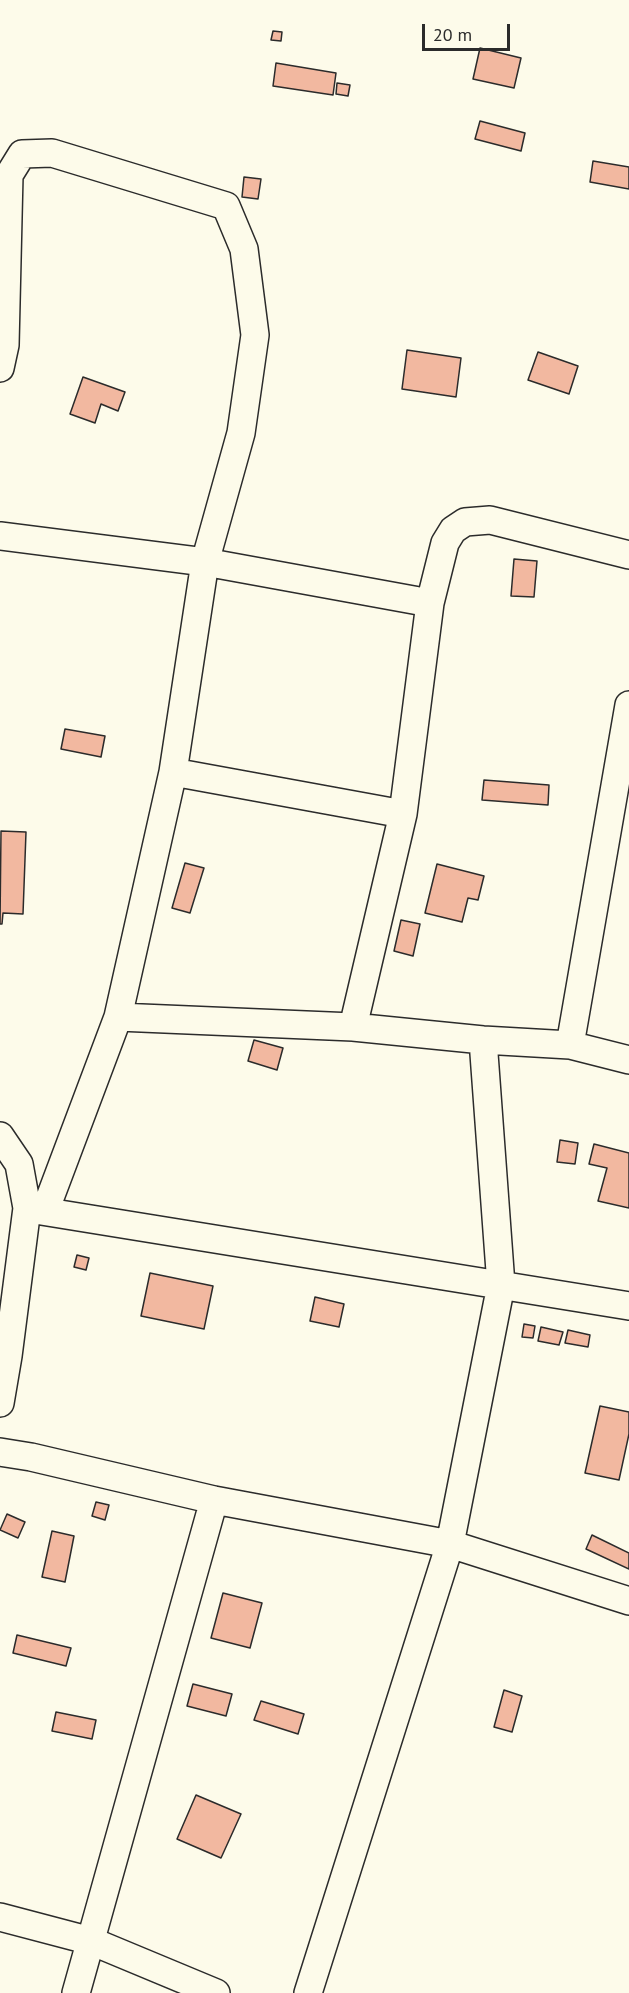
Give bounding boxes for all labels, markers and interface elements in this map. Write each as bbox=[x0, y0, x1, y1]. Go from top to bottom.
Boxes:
scale bar bbox=[425, 12, 514, 50]
text: 20 m bbox=[433, 23, 472, 46]

